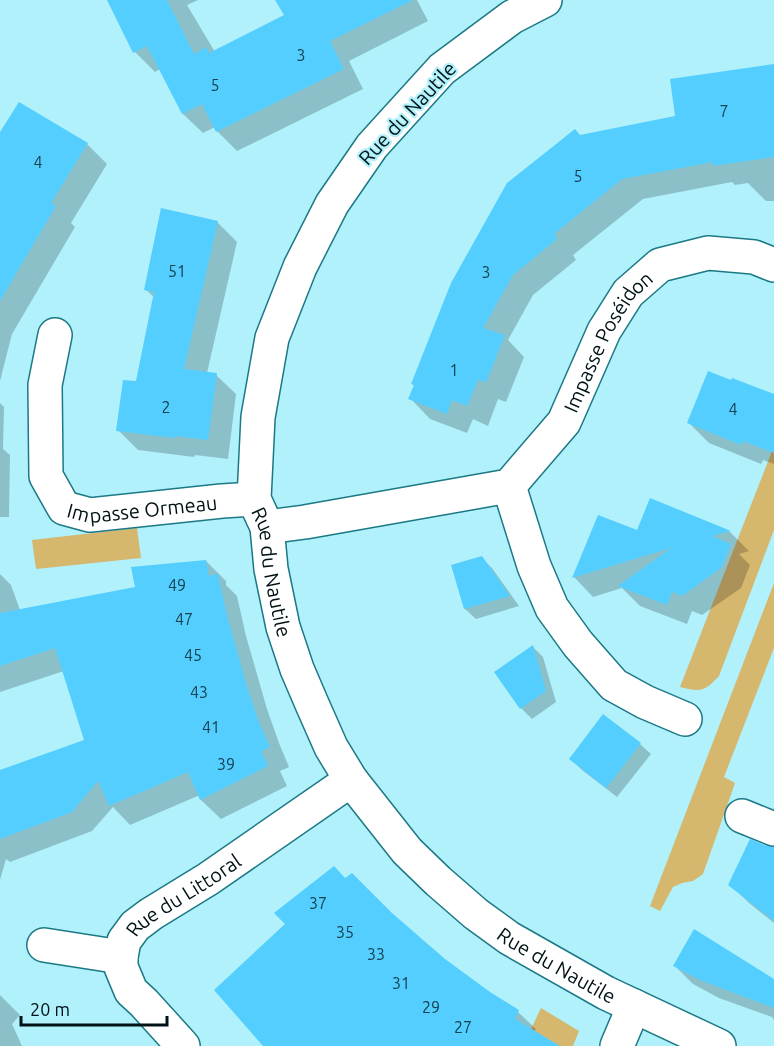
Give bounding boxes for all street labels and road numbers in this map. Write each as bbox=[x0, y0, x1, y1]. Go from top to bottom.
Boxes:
street label: Rue du Nautile bbox=[354, 57, 460, 169]
street label: Impasse Poséidon bbox=[558, 266, 657, 416]
street label: Impasse Ormeau bbox=[65, 490, 218, 526]
street label: Rue du Nautile bbox=[248, 503, 297, 640]
street label: Rue du Littoral bbox=[120, 849, 245, 940]
street label: Rue du Nautile bbox=[493, 922, 620, 1007]

